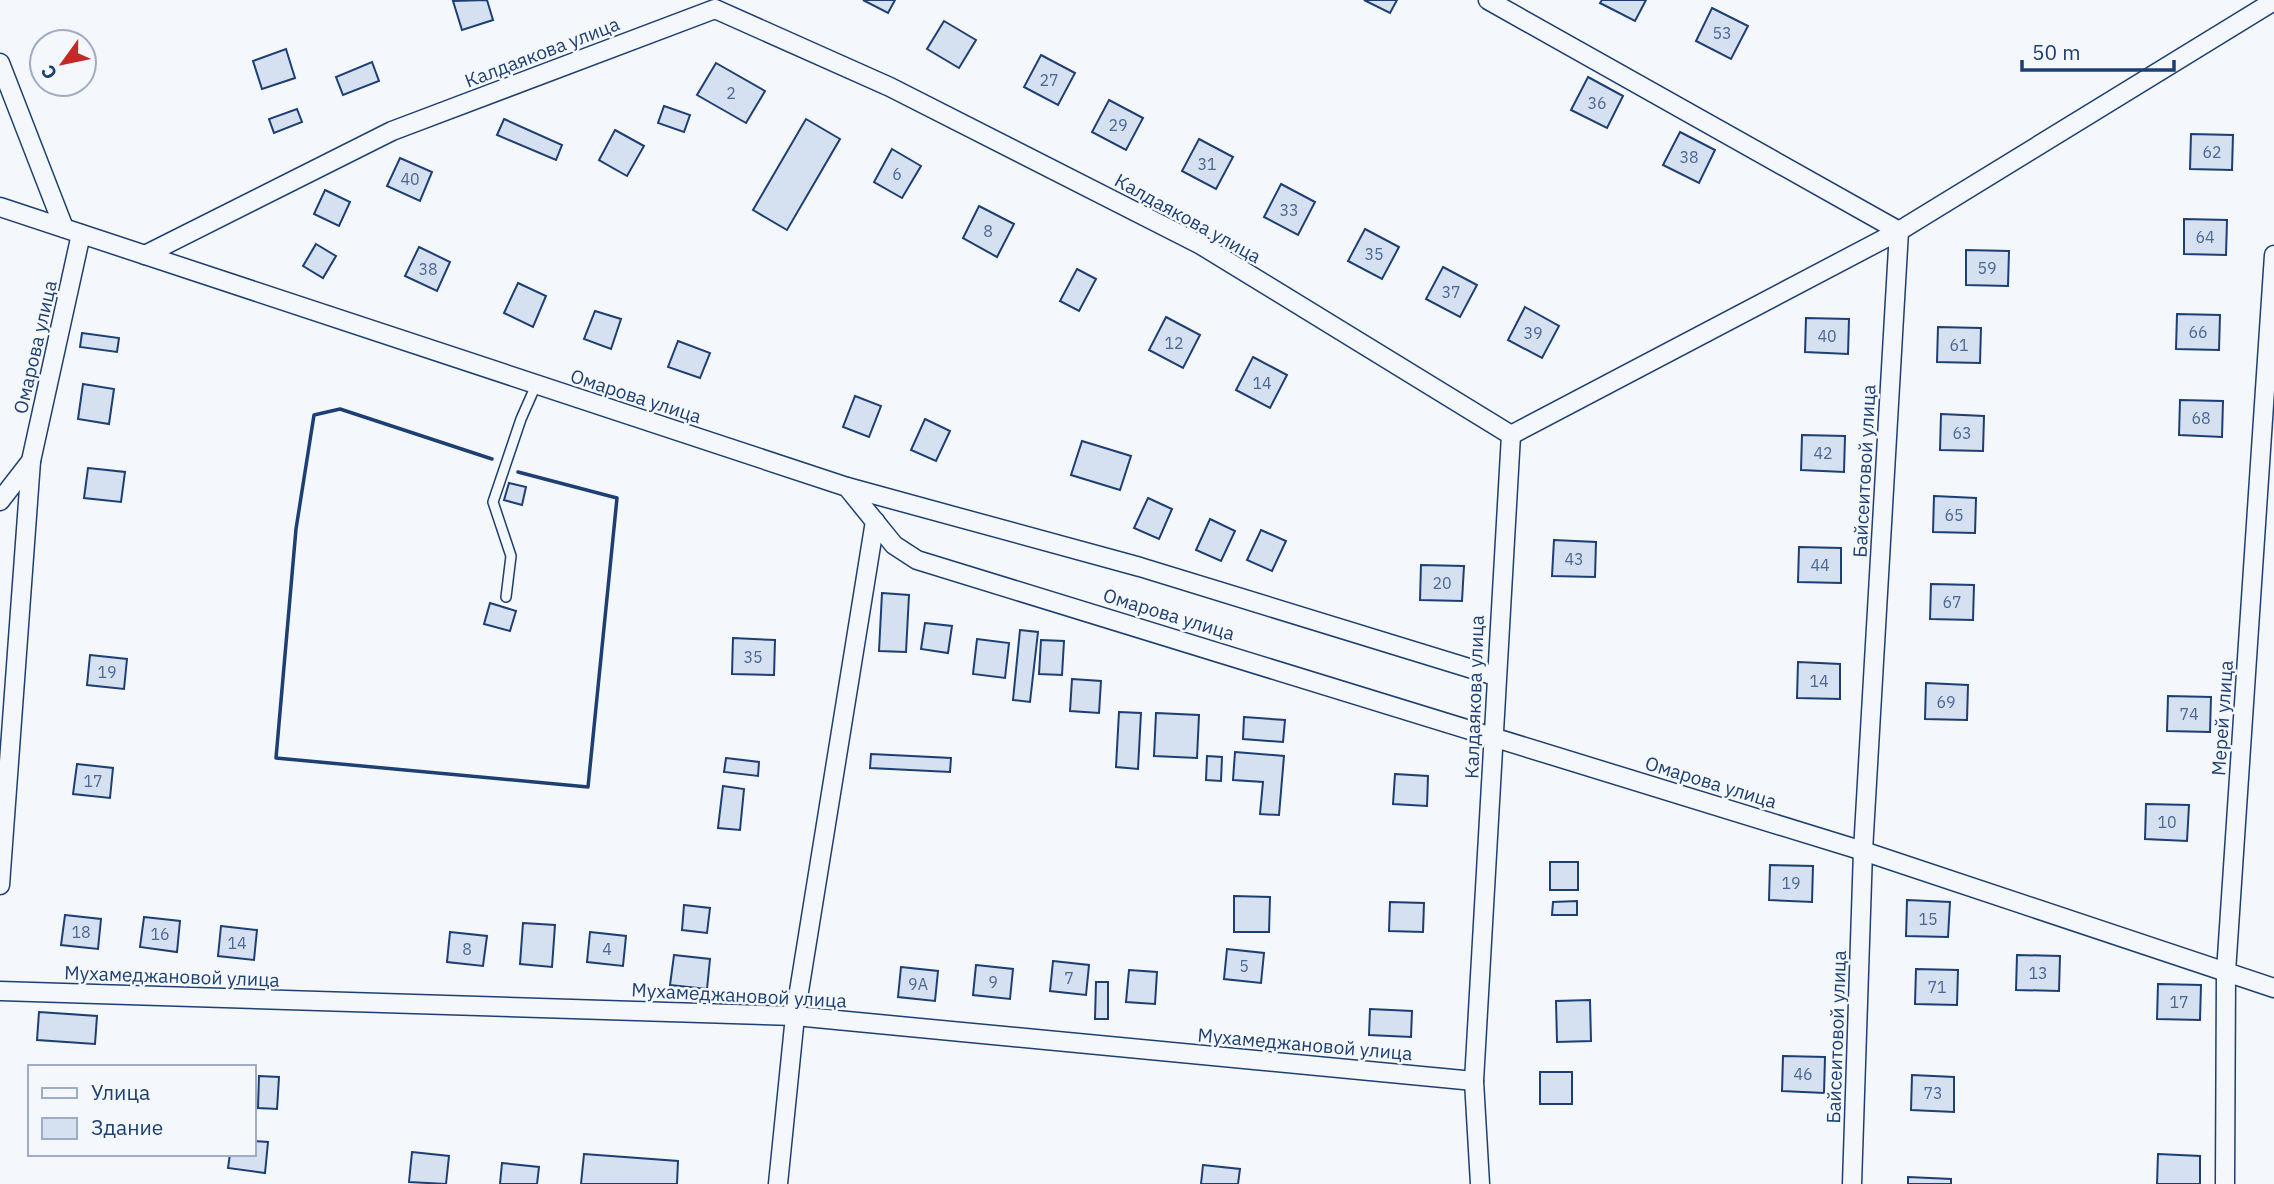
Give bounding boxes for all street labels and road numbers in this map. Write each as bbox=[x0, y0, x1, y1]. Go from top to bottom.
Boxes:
street label: Калдаякова улица bbox=[461, 11, 623, 93]
street label: Калдаякова улица bbox=[1111, 168, 1265, 268]
street label: Омарова улица bbox=[8, 278, 62, 416]
street label: Омарова улица bbox=[568, 364, 704, 428]
street label: Байсеитовой улица bbox=[1847, 384, 1881, 558]
street label: Омарова улица bbox=[1100, 583, 1238, 645]
street label: Калдаякова улица bbox=[1459, 615, 1489, 779]
street label: Мерей улица bbox=[2206, 659, 2238, 777]
street label: Омарова улица bbox=[1642, 751, 1780, 813]
street label: Байсеитовой улица bbox=[1821, 950, 1851, 1124]
street label: Мухамеджановой улица bbox=[64, 960, 280, 992]
street label: Мухамеджановой улица bbox=[631, 977, 847, 1013]
street label: Мухамеджановой улица bbox=[1197, 1023, 1413, 1065]

